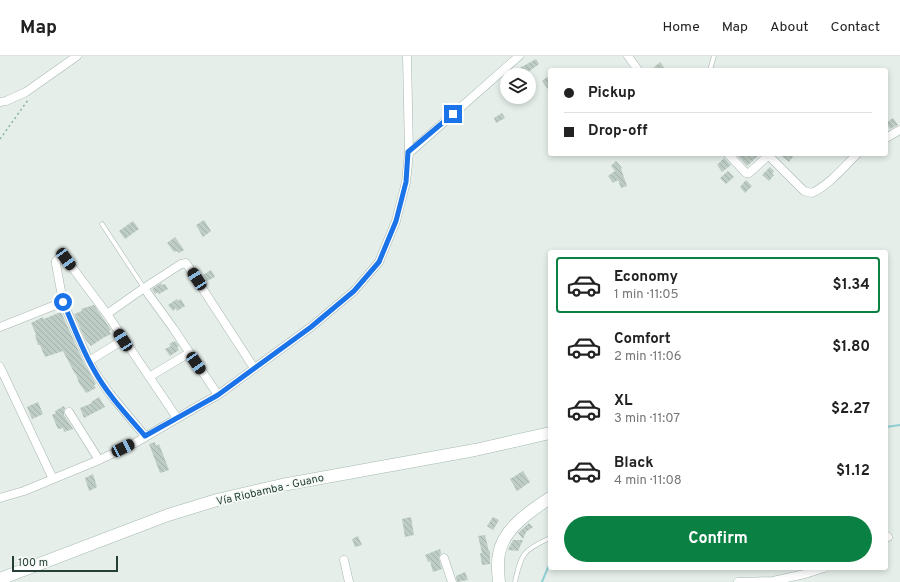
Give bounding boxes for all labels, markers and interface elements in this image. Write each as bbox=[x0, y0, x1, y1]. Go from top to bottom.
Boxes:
text: Map bbox=[20, 16, 57, 40]
text: Home bbox=[663, 19, 700, 36]
text: Map bbox=[722, 19, 748, 36]
text: About bbox=[770, 19, 809, 36]
text: Contact bbox=[831, 19, 880, 36]
map controls bbox=[500, 68, 536, 104]
button: layers bbox=[500, 68, 536, 104]
text: Pickup bbox=[588, 84, 636, 103]
route end bbox=[444, 105, 462, 123]
text: Drop-off bbox=[588, 122, 648, 141]
car bbox=[54, 246, 78, 272]
car bbox=[185, 266, 209, 292]
icon: car bbox=[566, 267, 602, 303]
text: Economy bbox=[614, 268, 678, 287]
text: $1.34 bbox=[833, 276, 870, 295]
text: 1 min · 11:05 bbox=[614, 287, 679, 303]
route start bbox=[54, 293, 72, 311]
car bbox=[111, 327, 135, 353]
icon: car bbox=[566, 329, 602, 365]
text: Comfort bbox=[614, 330, 671, 349]
text: $1.80 bbox=[832, 338, 870, 357]
text: 2 min · 11:06 bbox=[614, 349, 681, 365]
car bbox=[184, 350, 208, 376]
icon: car bbox=[566, 391, 602, 427]
text: XL bbox=[614, 392, 632, 411]
text: $2.27 bbox=[831, 400, 870, 419]
text: 3 min · 11:07 bbox=[614, 411, 680, 427]
car bbox=[110, 437, 136, 459]
icon: car bbox=[566, 453, 602, 489]
text: Black bbox=[614, 454, 654, 473]
text: $1.12 bbox=[836, 462, 870, 481]
street label: Vía Riobamba - Guano bbox=[215, 471, 325, 509]
text: 4 min · 11:08 bbox=[614, 473, 682, 489]
button: Confirm bbox=[564, 516, 872, 562]
scale bar bbox=[12, 554, 118, 573]
text: 100 m bbox=[18, 556, 48, 570]

